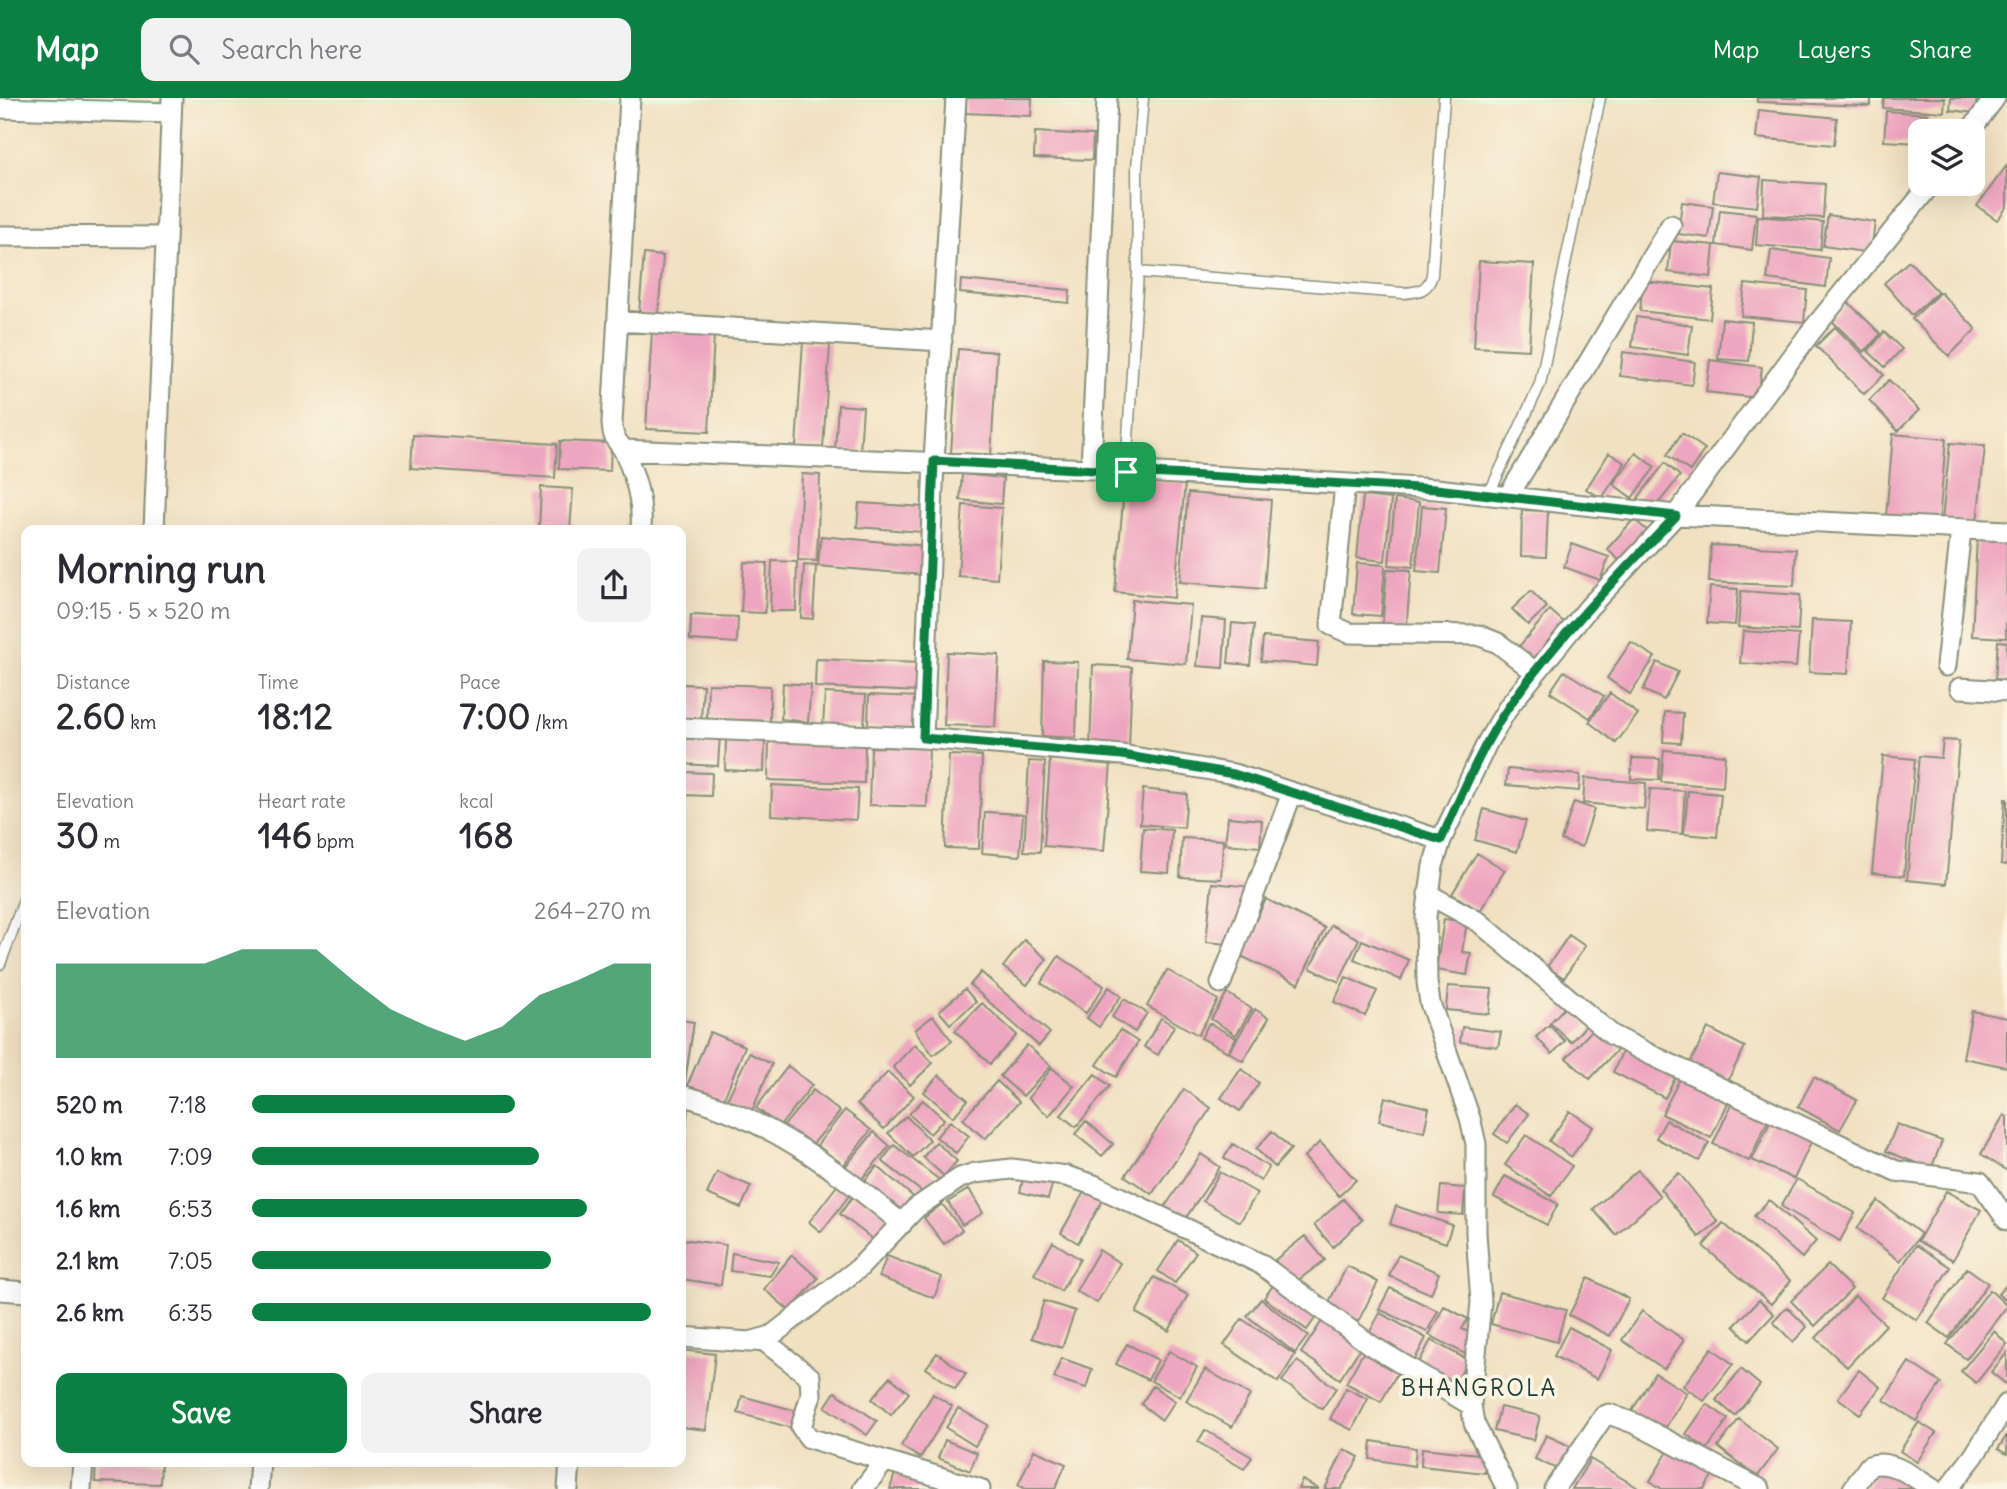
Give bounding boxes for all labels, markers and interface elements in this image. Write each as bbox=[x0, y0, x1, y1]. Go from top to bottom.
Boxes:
search box bbox=[141, 18, 631, 81]
text: Map bbox=[35, 28, 99, 70]
icon: search bbox=[165, 30, 203, 68]
text: Search here bbox=[221, 33, 362, 66]
text: Map bbox=[1713, 34, 1759, 64]
text: Layers bbox=[1797, 34, 1871, 64]
text: Share bbox=[1909, 34, 1972, 64]
map controls bbox=[1908, 119, 1985, 196]
button: layers bbox=[1908, 119, 1985, 196]
pin bbox=[1096, 442, 1156, 502]
icon: arrive bbox=[1107, 453, 1145, 491]
text: Morning run bbox=[56, 546, 266, 593]
button: share bbox=[577, 548, 651, 622]
text: 09:15 · 5 × 520 m bbox=[56, 596, 230, 625]
text: Distance bbox=[56, 670, 130, 694]
text: Time bbox=[258, 670, 299, 694]
text: Pace bbox=[459, 670, 501, 694]
text: 2.60 bbox=[56, 694, 126, 738]
text: 18:12 bbox=[258, 694, 333, 738]
text: 7:00 bbox=[459, 694, 530, 738]
text: km bbox=[126, 710, 157, 734]
text: /km bbox=[530, 710, 568, 734]
text: Elevation bbox=[56, 789, 134, 813]
text: Heart rate bbox=[258, 789, 346, 813]
text: kcal bbox=[459, 789, 494, 813]
text: 30 bbox=[56, 813, 99, 857]
text: 146 bbox=[258, 813, 312, 857]
text: 168 bbox=[459, 813, 514, 857]
text: m bbox=[99, 829, 120, 853]
text: bpm bbox=[312, 829, 355, 853]
text: Elevation bbox=[56, 896, 150, 925]
text: 264–270 m bbox=[534, 896, 651, 925]
text: 520 m bbox=[56, 1090, 123, 1119]
text: 7:18 bbox=[168, 1090, 207, 1119]
text: 1.0 km bbox=[56, 1142, 122, 1171]
text: 7:09 bbox=[168, 1142, 213, 1171]
text: 1.6 km bbox=[56, 1194, 121, 1223]
text: 6:53 bbox=[168, 1194, 213, 1223]
text: 2.1 km bbox=[56, 1246, 119, 1275]
text: 7:05 bbox=[168, 1246, 213, 1275]
text: 2.6 km bbox=[56, 1298, 124, 1327]
text: 6:35 bbox=[168, 1298, 213, 1327]
button: Save bbox=[56, 1373, 347, 1453]
button: Share bbox=[361, 1373, 651, 1453]
district label: BHANGROLA bbox=[1401, 1373, 1557, 1402]

